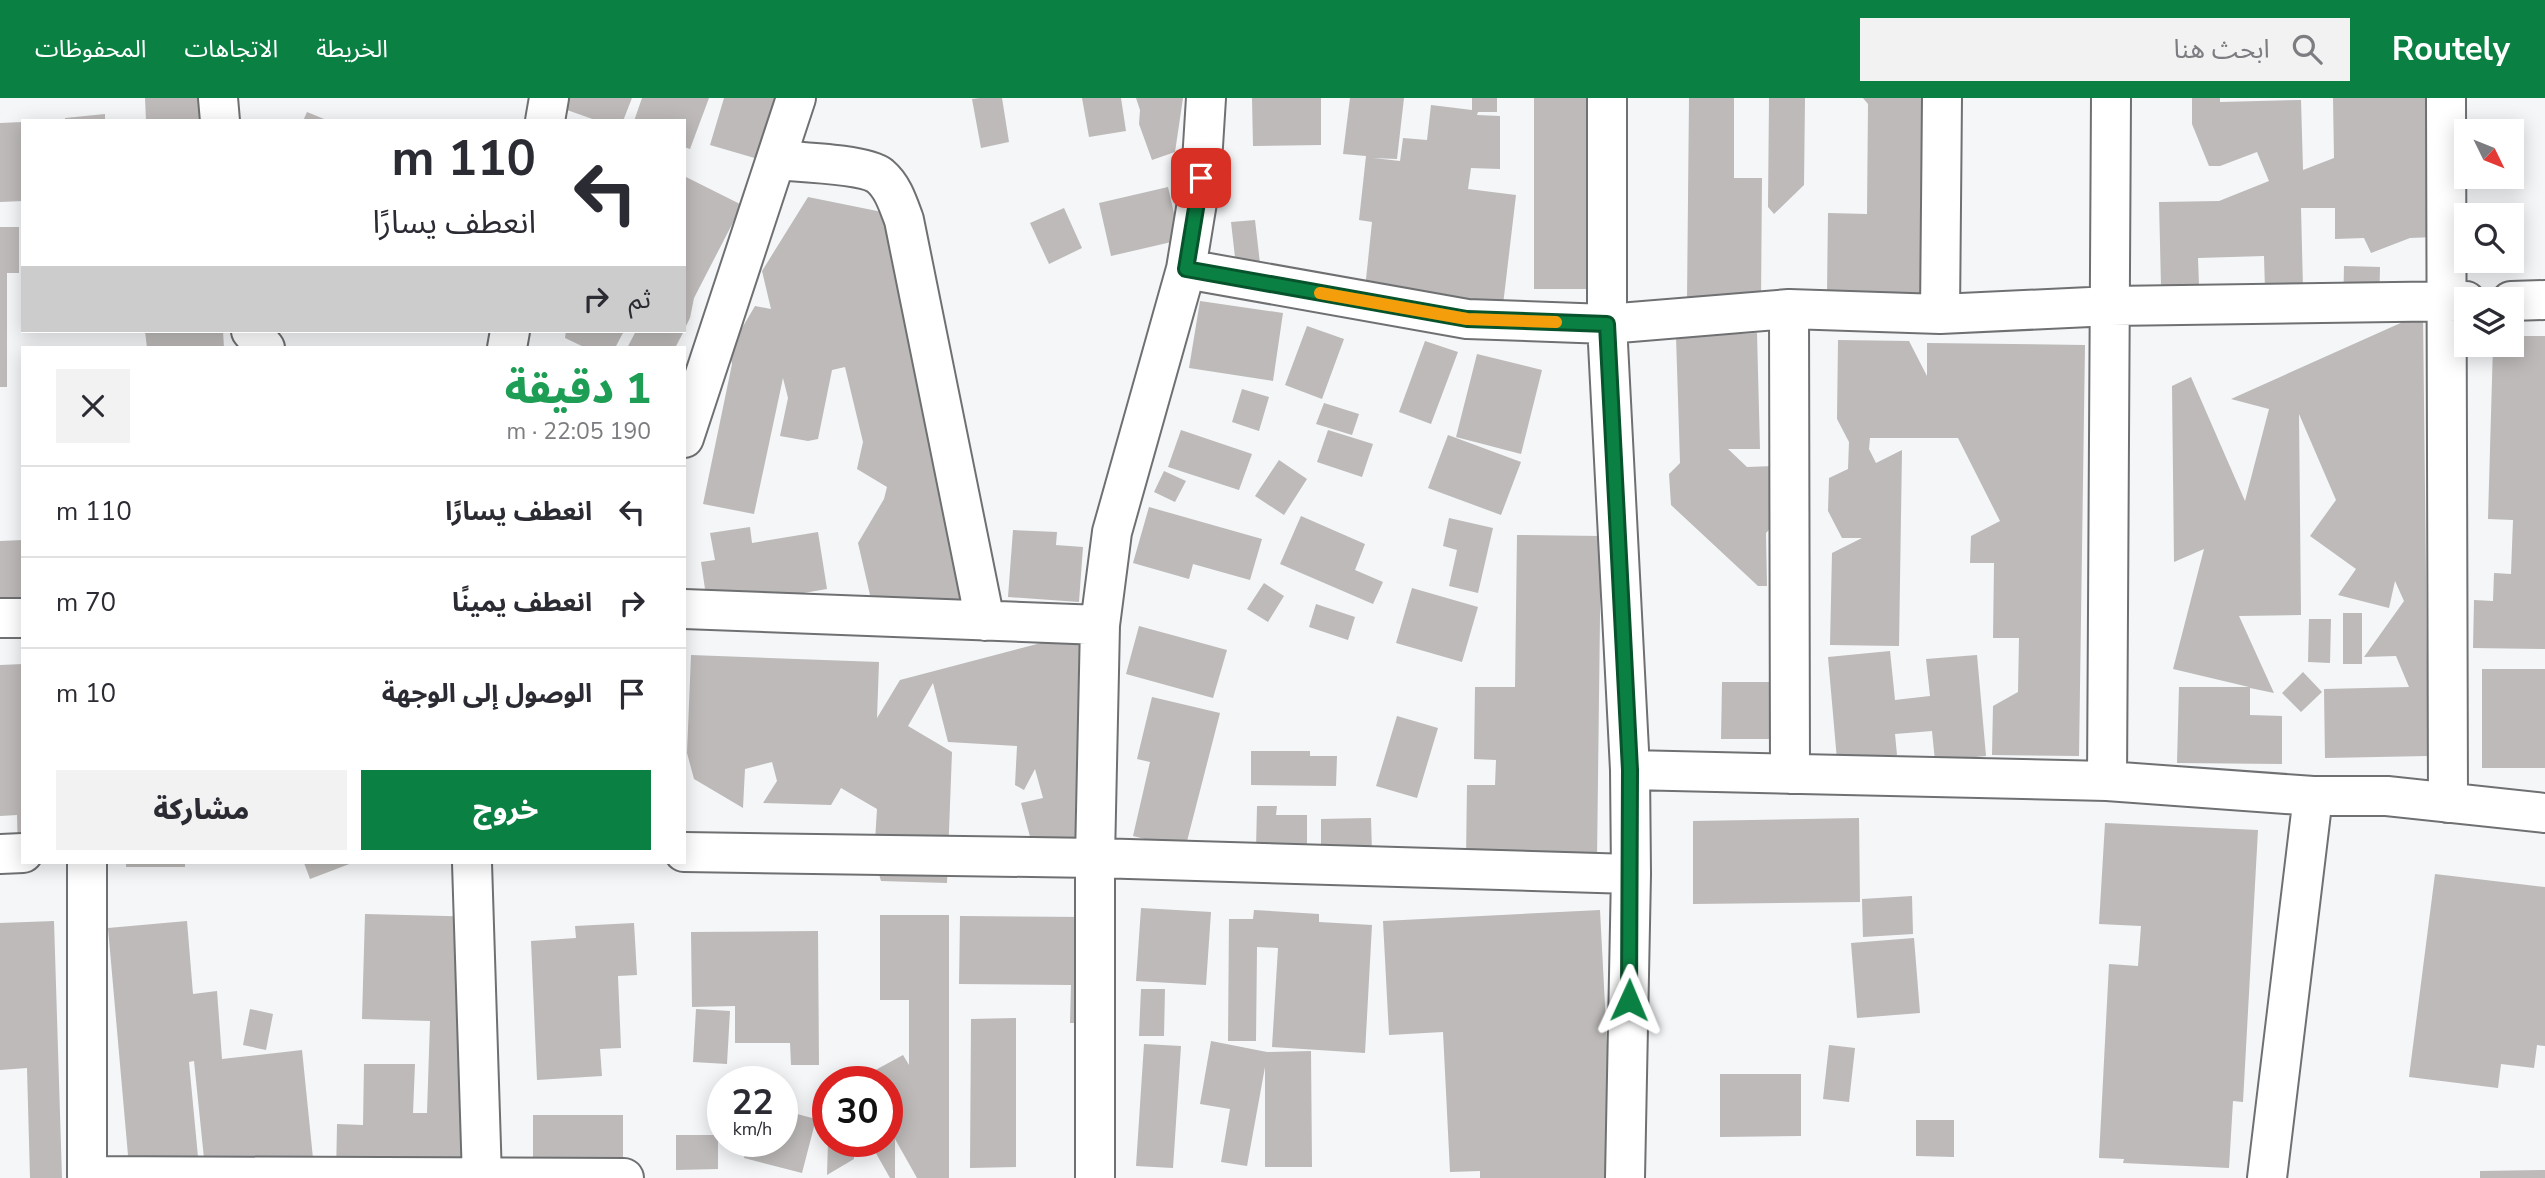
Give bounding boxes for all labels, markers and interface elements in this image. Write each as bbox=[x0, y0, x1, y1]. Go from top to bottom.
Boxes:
search box bbox=[1860, 18, 2350, 81]
text: Routely bbox=[2392, 27, 2510, 72]
icon: search bbox=[2288, 30, 2326, 68]
text: ابحث هنا bbox=[2174, 32, 2270, 67]
text: المحفوظات bbox=[35, 33, 146, 65]
text: الاتجاهات bbox=[184, 33, 278, 65]
text: الخريطة bbox=[316, 33, 388, 65]
north arrow bbox=[2454, 119, 2524, 189]
map controls bbox=[2454, 119, 2524, 357]
text: 110 m bbox=[392, 125, 536, 192]
icon: left bbox=[560, 147, 651, 238]
pin bbox=[1171, 148, 1231, 208]
icon: arrive bbox=[1182, 159, 1220, 197]
text: انعطف يسارًا bbox=[372, 201, 536, 244]
button: search bbox=[2454, 203, 2524, 273]
icon: right bbox=[577, 280, 615, 318]
text: ثم bbox=[629, 282, 651, 317]
button: layers bbox=[2454, 287, 2524, 357]
text: 1 دقيقة bbox=[504, 361, 651, 418]
button: close bbox=[56, 369, 130, 443]
text: 190 m · 22:05 bbox=[506, 416, 651, 447]
icon: left bbox=[613, 493, 651, 531]
text: 110 m bbox=[56, 494, 132, 529]
text: انعطف يسارًا bbox=[445, 494, 592, 529]
icon: right bbox=[613, 584, 651, 622]
text: 70 m bbox=[56, 585, 116, 620]
text: انعطف يمينًا bbox=[452, 585, 592, 620]
icon: arrive bbox=[613, 675, 651, 713]
text: 10 m bbox=[56, 676, 116, 711]
text: الوصول إلى الوجهة bbox=[382, 676, 592, 711]
button: مشاركة bbox=[56, 770, 347, 850]
button: خروج bbox=[361, 770, 651, 850]
position arrow bbox=[1592, 963, 1666, 1037]
speed limit sign: 30 bbox=[812, 1066, 903, 1157]
text: 22 bbox=[731, 1079, 774, 1126]
text: km/h bbox=[733, 1117, 772, 1141]

